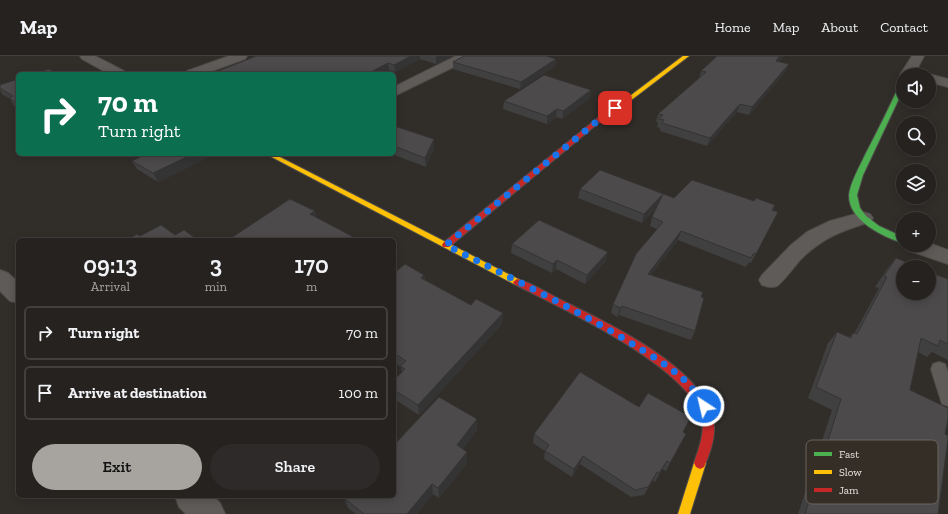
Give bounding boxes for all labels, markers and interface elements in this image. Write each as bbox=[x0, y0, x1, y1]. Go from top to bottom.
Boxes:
text: Map bbox=[20, 16, 57, 39]
text: Home bbox=[715, 19, 751, 36]
text: Map bbox=[773, 19, 799, 36]
text: About bbox=[821, 19, 858, 36]
text: Contact bbox=[880, 19, 928, 36]
map controls bbox=[896, 68, 936, 300]
button: sound bbox=[896, 68, 936, 108]
text: 70 m bbox=[98, 86, 158, 119]
icon: right bbox=[32, 88, 84, 140]
pin bbox=[598, 91, 632, 125]
icon: arrive bbox=[604, 97, 626, 119]
button: search bbox=[896, 116, 936, 156]
text: Turn right bbox=[98, 120, 180, 142]
button: layers bbox=[896, 164, 936, 204]
button: + bbox=[896, 212, 936, 252]
text: 09:13 bbox=[83, 250, 138, 279]
text: 3 bbox=[210, 250, 222, 279]
text: 170 bbox=[294, 250, 329, 279]
button: − bbox=[896, 260, 936, 300]
text: Arrival bbox=[91, 279, 130, 294]
text: min bbox=[205, 279, 227, 294]
text: m bbox=[306, 279, 317, 294]
icon: right bbox=[34, 322, 56, 344]
text: Turn right bbox=[68, 324, 139, 342]
text: 70 m bbox=[346, 324, 378, 342]
icon: arrive bbox=[34, 382, 56, 404]
text: Arrive at destination bbox=[68, 384, 207, 402]
text: 100 m bbox=[339, 384, 378, 402]
position arrow bbox=[683, 385, 725, 427]
legend bbox=[806, 440, 938, 504]
button: Exit bbox=[32, 444, 202, 490]
button: Share bbox=[210, 444, 380, 490]
text: Fast bbox=[839, 448, 860, 461]
text: Slow bbox=[839, 466, 862, 479]
text: Jam bbox=[839, 484, 859, 497]

